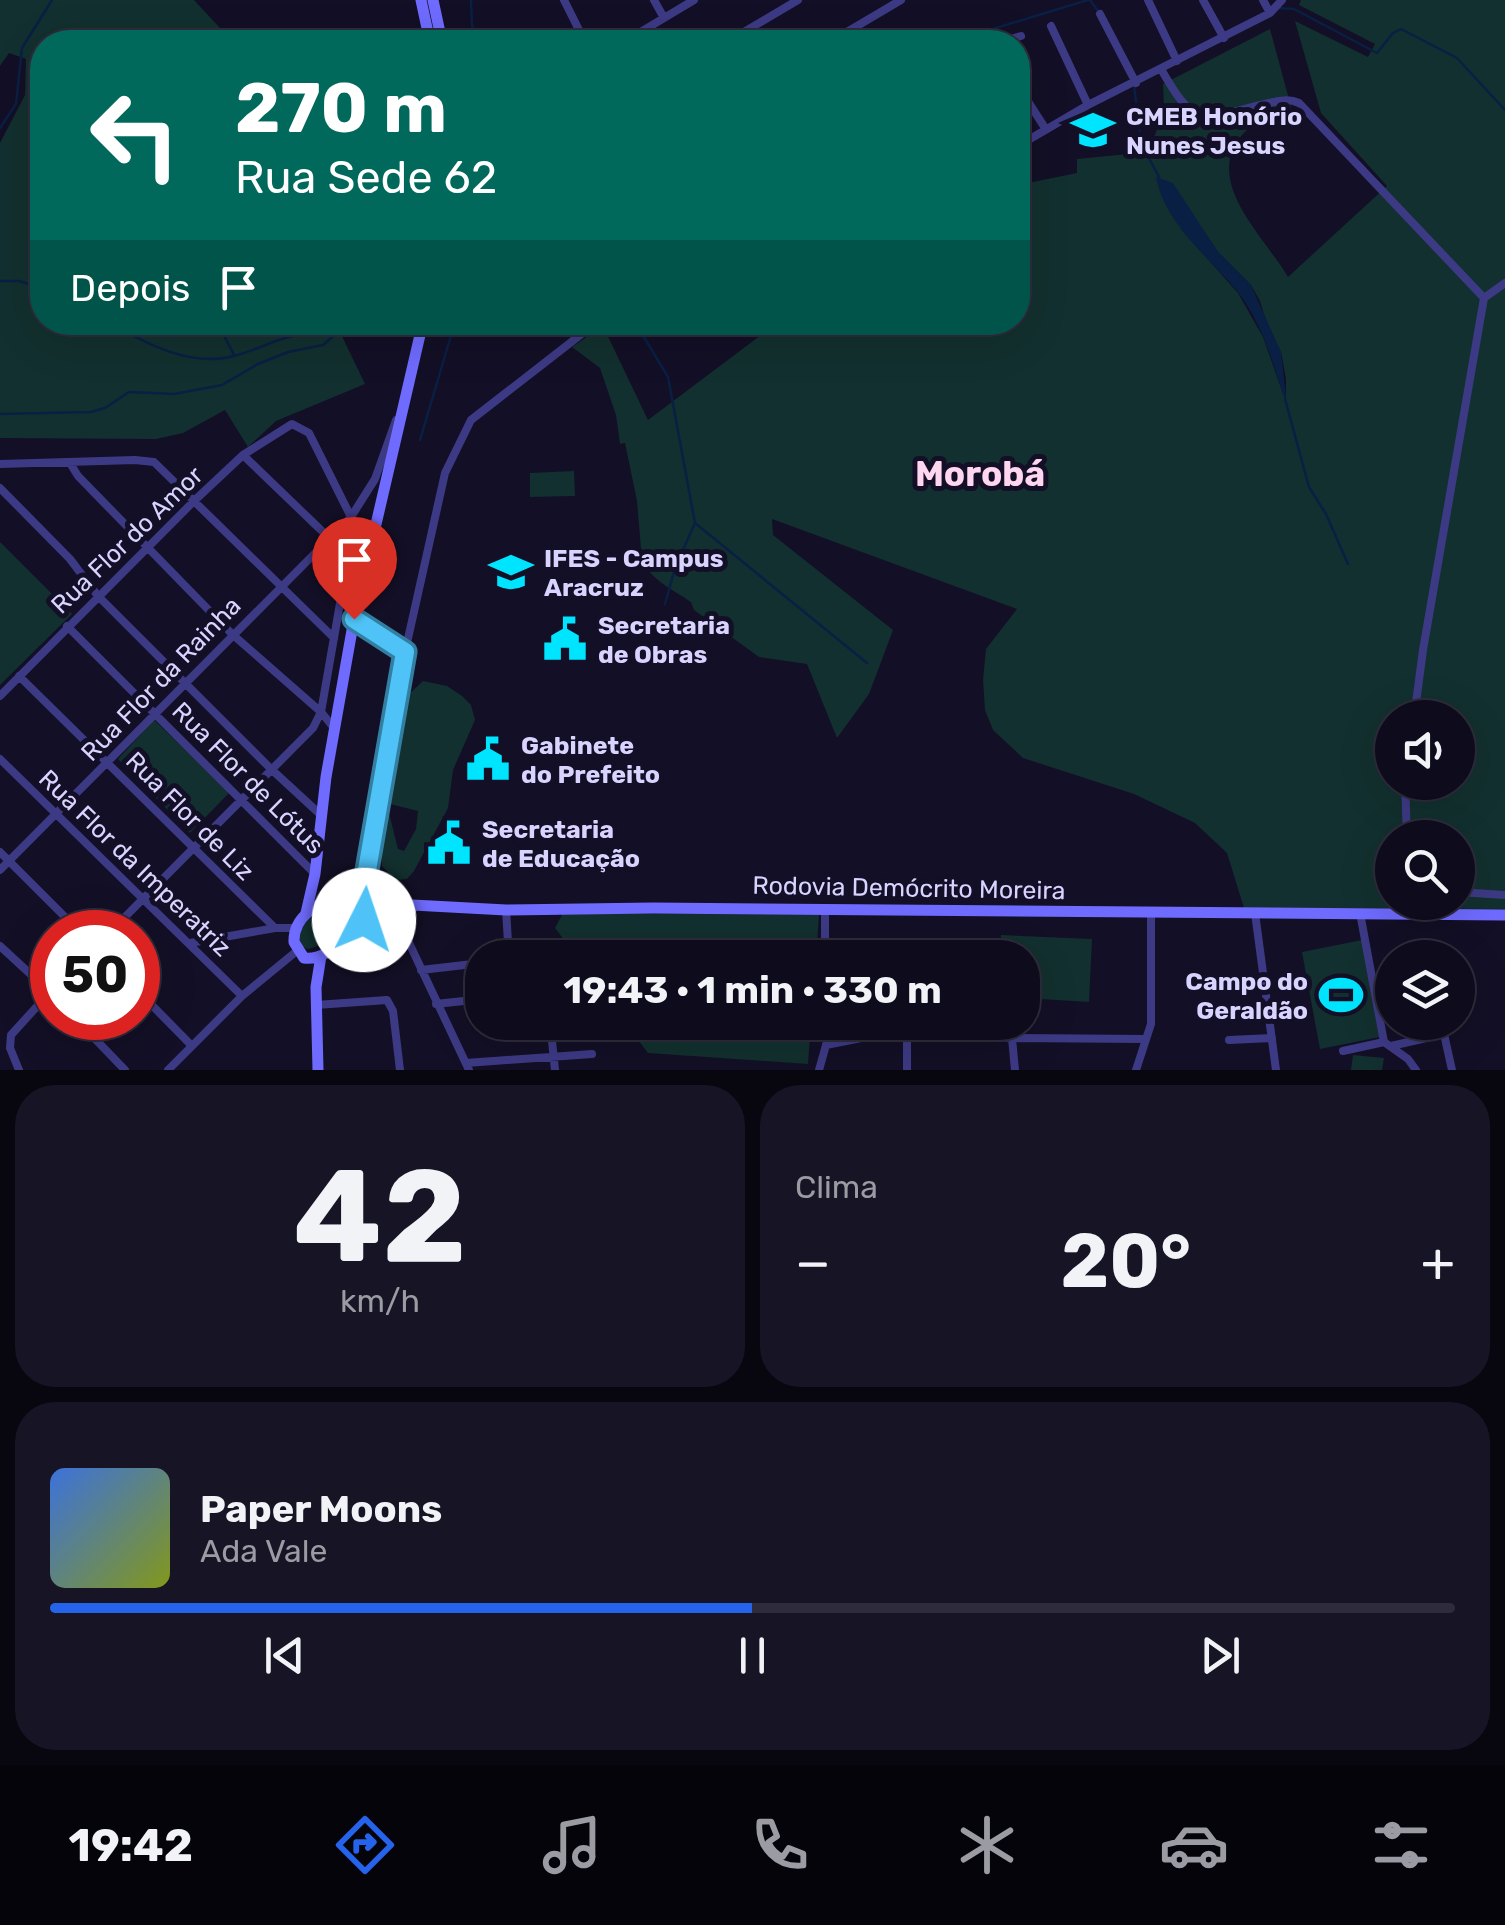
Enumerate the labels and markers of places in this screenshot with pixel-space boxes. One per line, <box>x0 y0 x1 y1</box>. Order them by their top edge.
place label: CMEB Honório Nunes Jesus <box>1126 102 1302 160</box>
school or university icon: CMEB Honório Nunes Jesus <box>1069 106 1117 154</box>
pin <box>312 517 397 620</box>
place label: IFES - Campus Aracruz <box>544 544 724 602</box>
school or university icon: IFES - Campus Aracruz <box>487 548 535 596</box>
place label: Secretaria de Obras <box>598 611 730 669</box>
public building icon: Secretaria de Obras <box>541 615 589 663</box>
place label: Gabinete do Prefeito <box>521 731 660 789</box>
public building icon: Gabinete do Prefeito <box>464 735 512 783</box>
place label: Secretaria de Educação <box>482 815 640 873</box>
public building icon: Secretaria de Educação <box>425 819 473 867</box>
place label: Campo do Geraldão <box>1185 967 1308 1025</box>
sports icon: Campo do Geraldão <box>1317 971 1365 1019</box>

